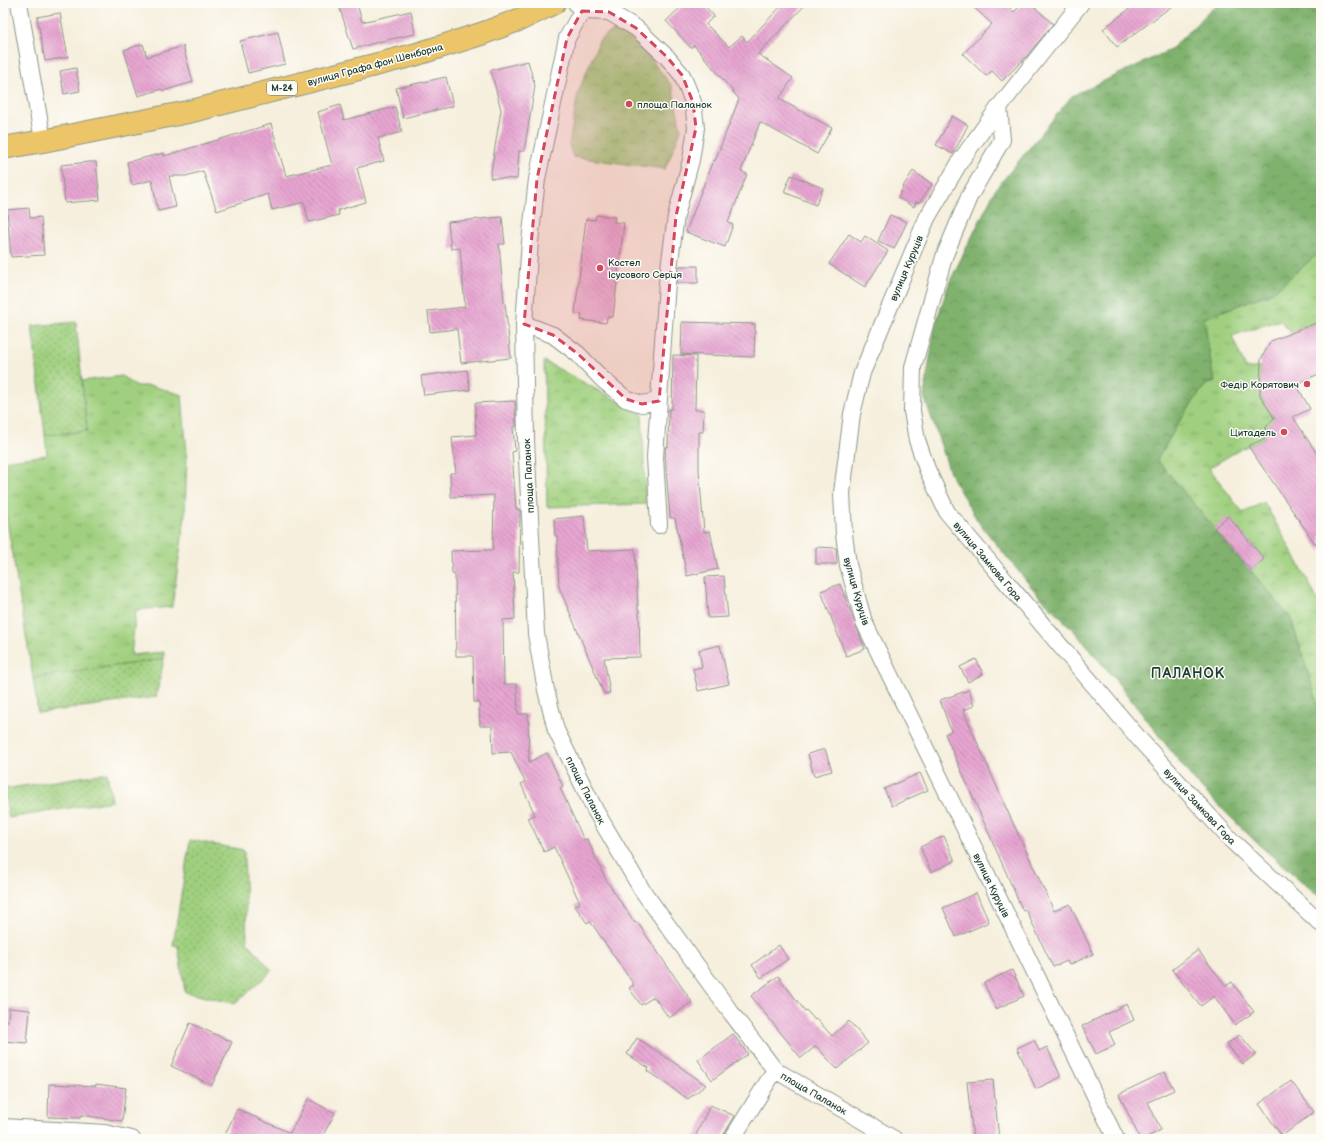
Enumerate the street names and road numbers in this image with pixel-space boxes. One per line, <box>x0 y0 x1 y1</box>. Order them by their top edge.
street label: вулиця Графа фон Шенборна <box>306 41 445 89</box>
road number: М-24 <box>267 81 297 95</box>
street label: вулиця Куруців <box>888 233 926 303</box>
street label: площа Паланок <box>521 438 537 514</box>
street label: вулиця Замкова Гора <box>950 519 1024 604</box>
street label: вулиця Куруців <box>841 556 872 627</box>
street label: площа Паланок <box>563 754 608 827</box>
street label: вулиця Замкова Гора <box>1161 766 1238 847</box>
street label: вулиця Куруців <box>970 851 1012 920</box>
street label: площа Паланок <box>778 1070 849 1118</box>

